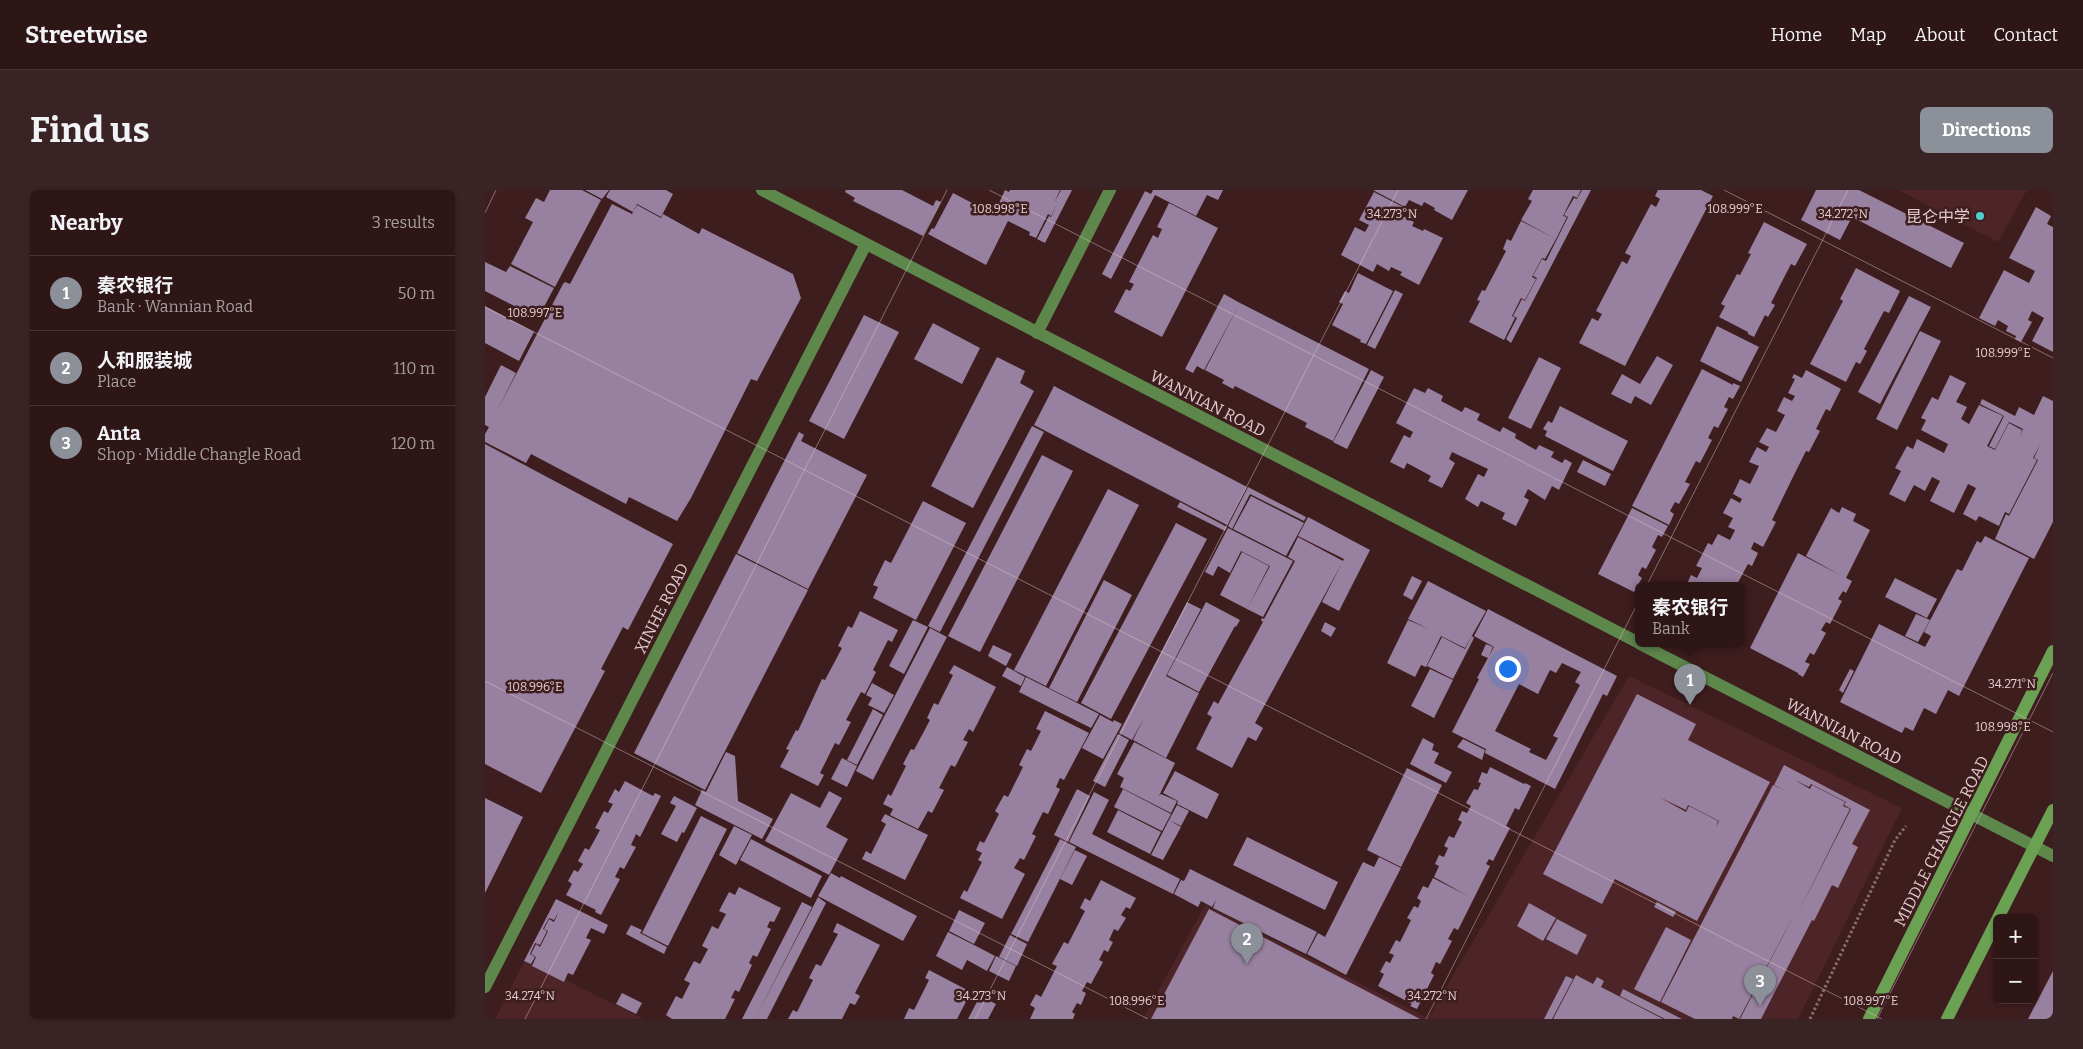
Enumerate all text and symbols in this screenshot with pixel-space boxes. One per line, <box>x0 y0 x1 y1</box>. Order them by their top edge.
text: Streetwise <box>25 21 148 49</box>
text: Home <box>1771 24 1822 46</box>
text: Map <box>1850 24 1886 46</box>
text: About <box>1914 24 1965 46</box>
text: Contact <box>1993 24 2058 46</box>
button: Directions <box>1920 107 2053 153</box>
text: Find us <box>30 109 150 151</box>
text: 108.998°E <box>972 202 1028 216</box>
text: 108.999°E <box>1707 202 1763 216</box>
text: 34.273°N <box>1367 207 1418 221</box>
text: 34.272°N <box>1818 207 1869 221</box>
place label: 昆仑中学 <box>1906 207 1970 226</box>
text: Nearby <box>50 210 123 236</box>
marker: 昆仑中学 <box>1974 210 1986 222</box>
text: 3 results <box>372 213 435 232</box>
text: 秦农银行 <box>97 274 173 297</box>
text: 1 <box>63 284 69 303</box>
text: 50 m <box>398 284 435 303</box>
text: Bank · Wannian Road <box>97 297 253 316</box>
text: 108.997°E <box>508 306 562 320</box>
text: 108.999°E <box>1975 346 2031 360</box>
text: 人和服装城 <box>97 349 192 372</box>
text: 2 <box>61 359 71 378</box>
text: 110 m <box>393 359 435 378</box>
street label: WANNIAN ROAD <box>1147 366 1269 441</box>
text: Place <box>97 372 136 391</box>
text: Anta <box>97 422 141 445</box>
text: 3 <box>61 434 71 453</box>
text: 120 m <box>391 434 435 453</box>
text: Shop · Middle Changle Road <box>97 445 301 464</box>
street label: XINHE ROAD <box>631 560 692 657</box>
popup <box>1635 582 1745 647</box>
text: 秦农银行 <box>1652 596 1728 619</box>
text: Bank <box>1652 619 1690 638</box>
your location <box>1495 656 1521 682</box>
pin: 1 <box>1674 664 1706 705</box>
text: 34.271°N <box>1988 677 2037 691</box>
text: 108.996°E <box>507 680 563 694</box>
street label: WANNIAN ROAD <box>1783 694 1905 769</box>
text: 108.998°E <box>1975 720 2031 734</box>
street label: MIDDLE CHANGLE ROAD <box>1890 753 1993 930</box>
map controls <box>1993 914 2038 1004</box>
button: + <box>1993 914 2038 959</box>
pin: 2 <box>1231 923 1263 964</box>
button: − <box>1993 959 2038 1004</box>
pin: 3 <box>1744 965 1776 1006</box>
text: 34.274°N <box>505 989 556 1003</box>
text: 34.273°N <box>956 989 1007 1003</box>
text: 34.272°N <box>1407 989 1458 1003</box>
text: 108.996°E <box>1109 994 1165 1008</box>
text: 108.997°E <box>1844 994 1898 1008</box>

